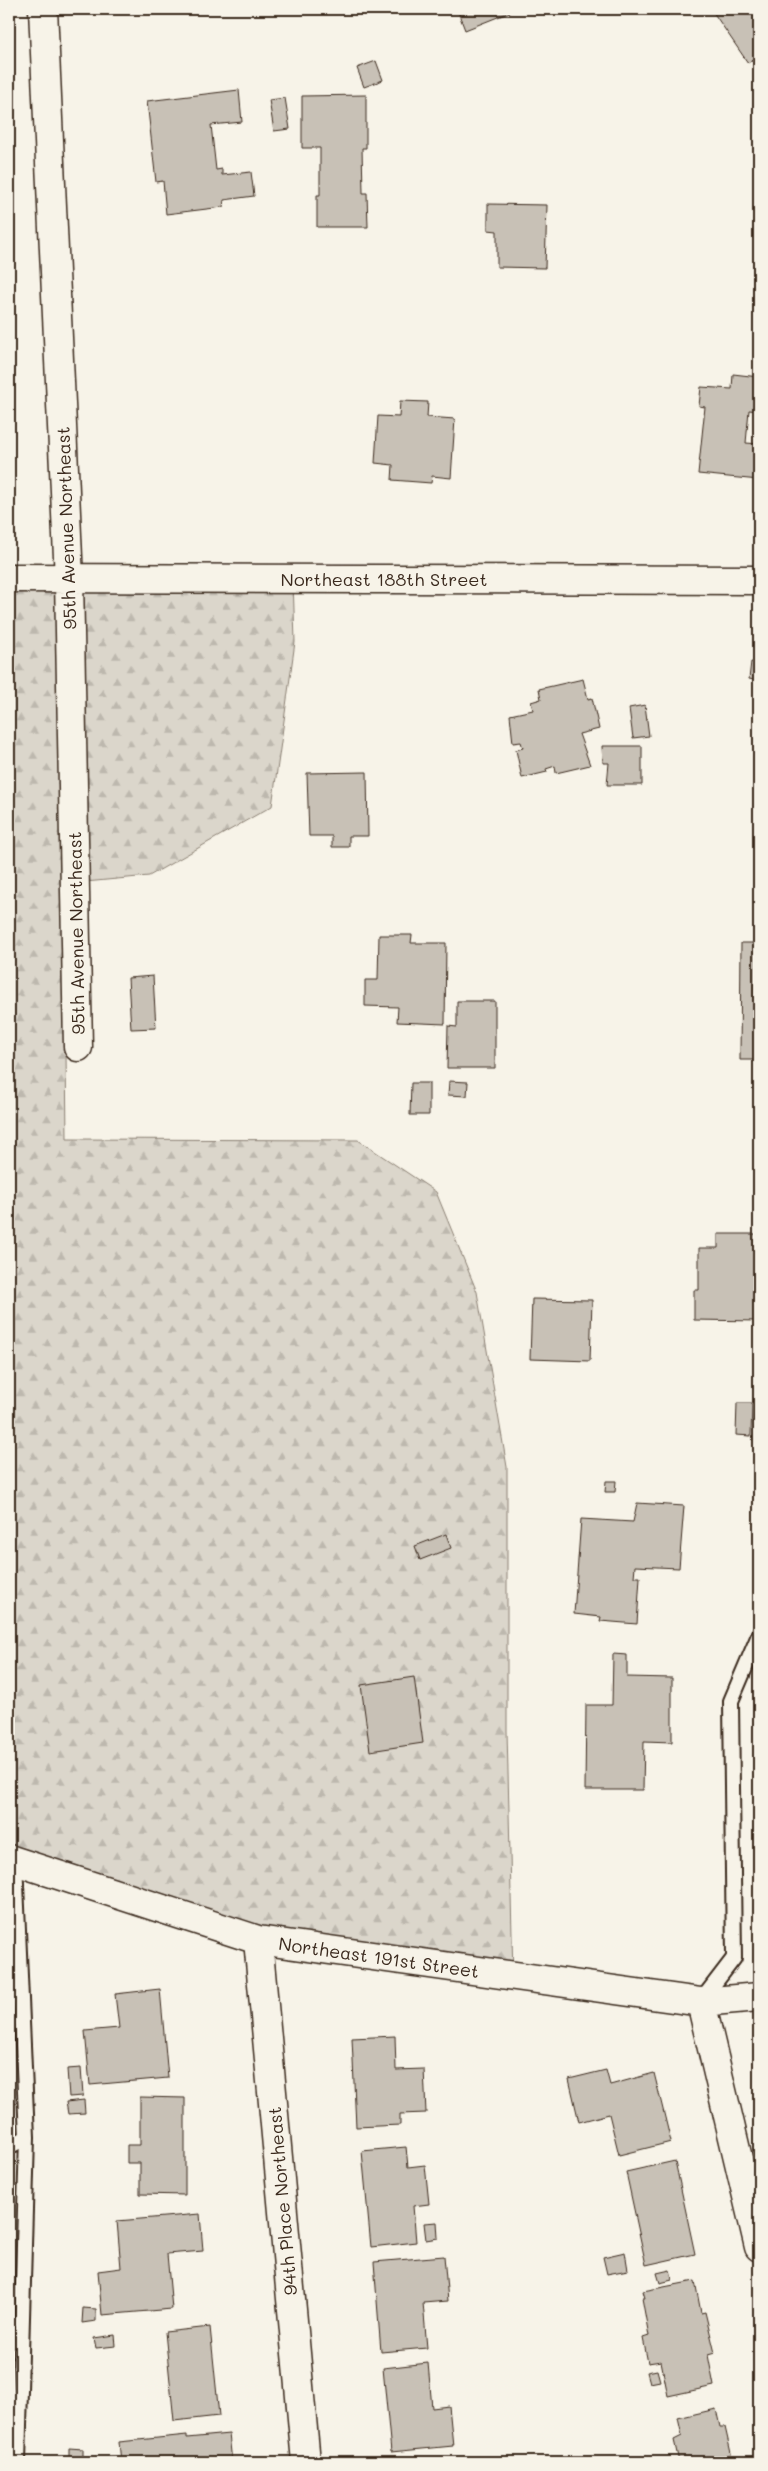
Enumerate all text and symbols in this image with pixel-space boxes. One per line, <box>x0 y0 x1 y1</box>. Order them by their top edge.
street label: 95th Avenue Northeast <box>50 426 82 630</box>
street label: Northeast 188th Street <box>281 567 487 591</box>
street label: 95th Avenue Northeast <box>62 831 90 1035</box>
street label: Northeast 191st Street <box>277 1931 481 1983</box>
street label: 94th Place Northeast <box>262 2106 302 2296</box>

